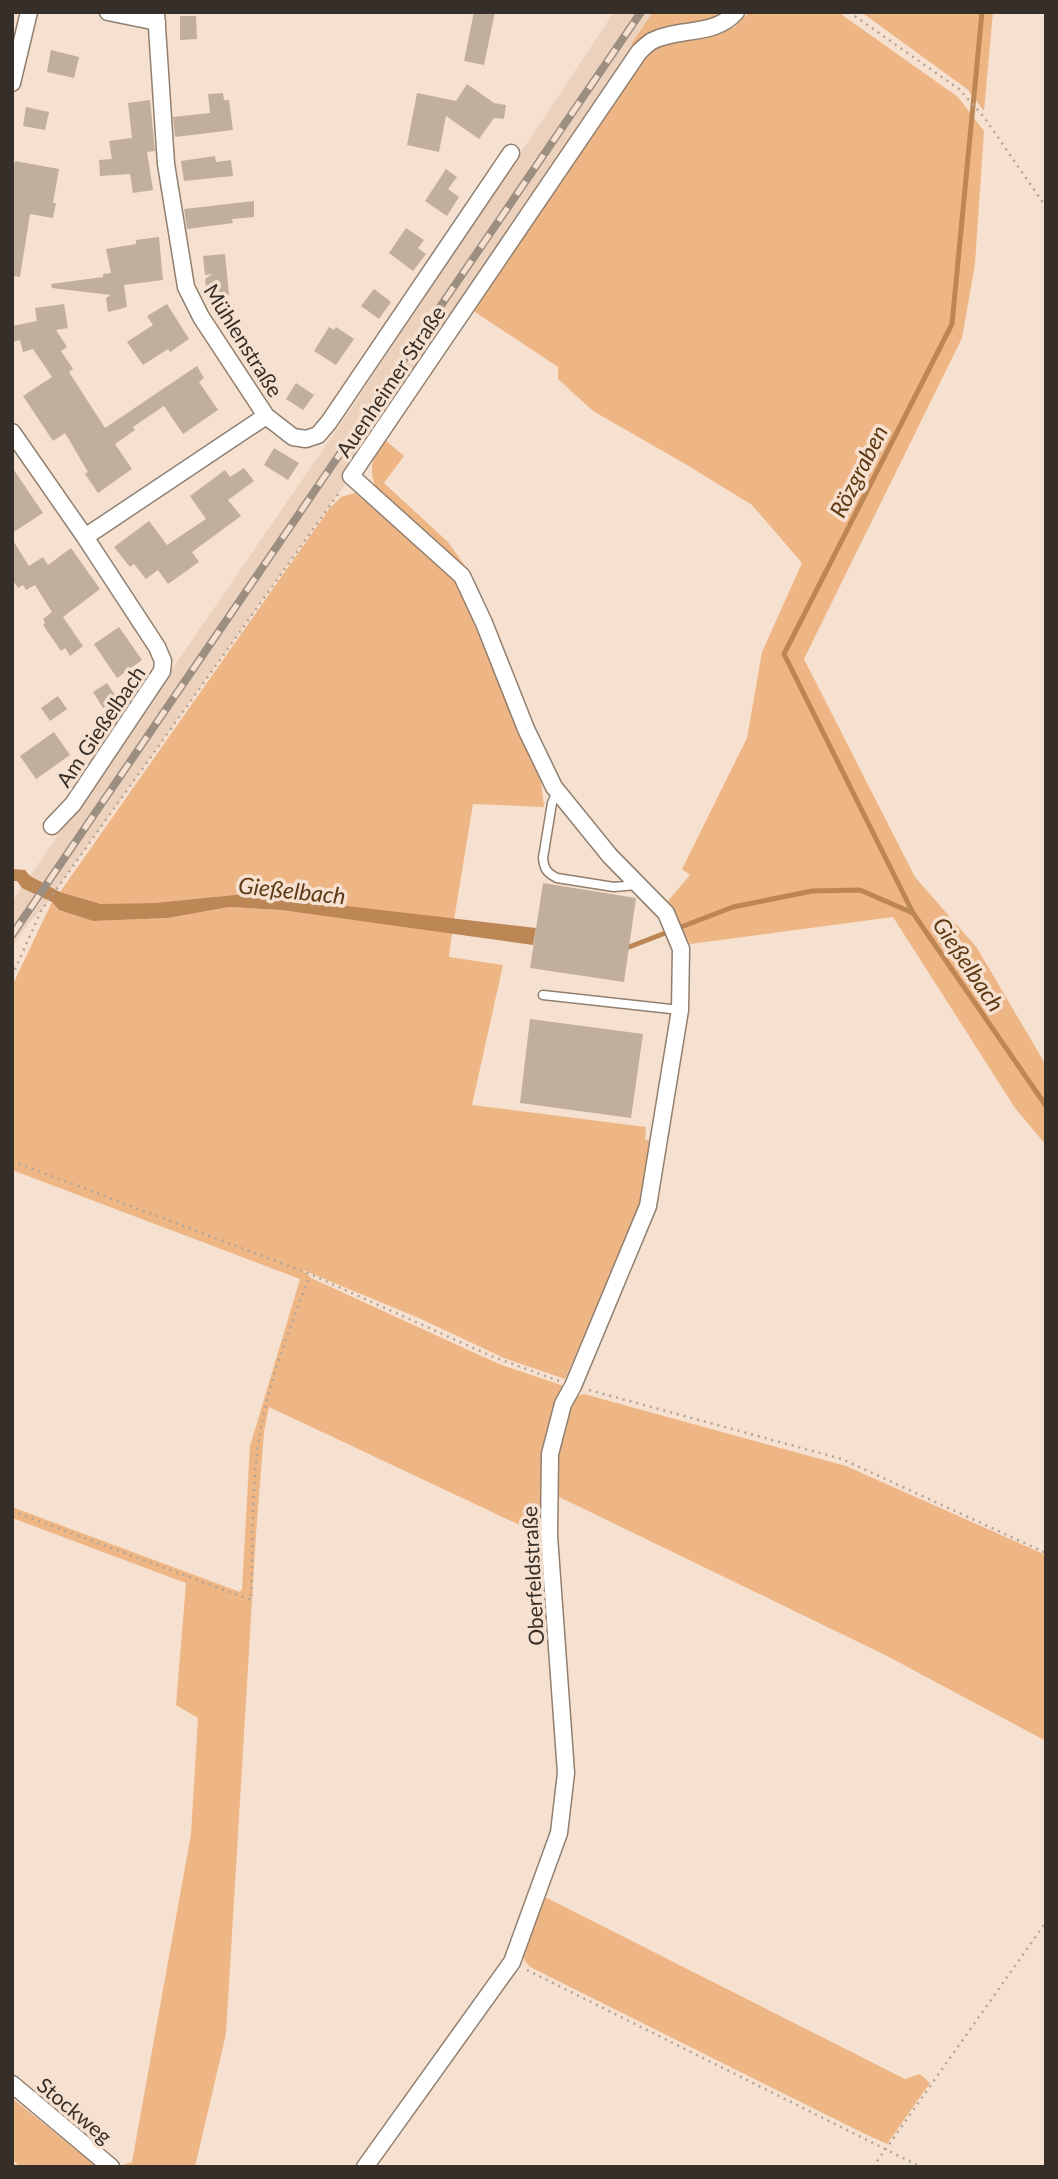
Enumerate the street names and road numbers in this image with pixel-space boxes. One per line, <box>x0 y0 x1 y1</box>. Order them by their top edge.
street label: Mühlenstraße <box>199 279 289 401</box>
street label: Auenheimer Straße <box>330 301 450 461</box>
street label: Am Gießelbach <box>50 661 150 791</box>
street label: Oberfeldstraße <box>516 1506 548 1646</box>
street label: Stockweg <box>33 2072 117 2148</box>

